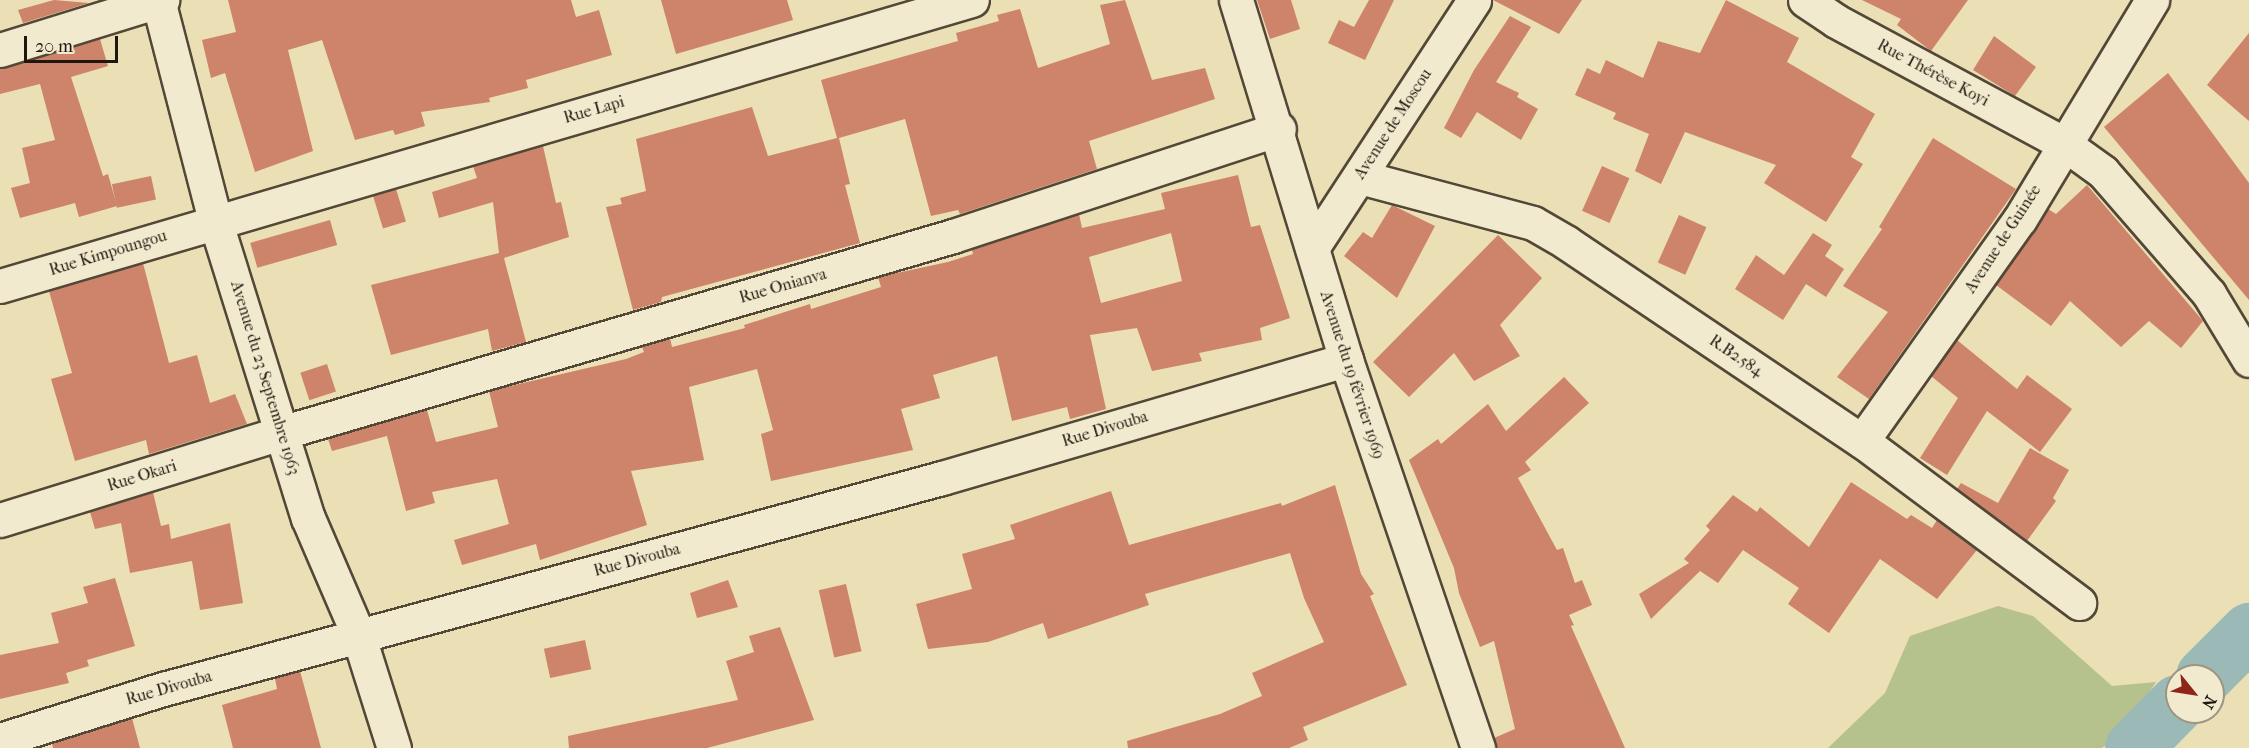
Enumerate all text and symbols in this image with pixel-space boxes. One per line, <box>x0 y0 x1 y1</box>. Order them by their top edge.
scale bar <box>27 24 122 62</box>
text: 20 m <box>35 36 73 57</box>
street label: Rue Thérèse Koyi <box>1874 36 1992 110</box>
street label: Avenue de Moscou <box>1350 65 1436 183</box>
street label: Rue Lapi <box>562 92 626 128</box>
street label: Avenue de Guinée <box>1961 181 2045 297</box>
street label: Rue Kimpoungou <box>47 226 169 280</box>
street label: Rue Onianva <box>737 264 829 308</box>
street label: Avenue du 23 Septembre 1963 <box>226 279 304 477</box>
street label: Avenue du 19 février 1969 <box>1316 289 1388 461</box>
street label: R.B2.584 <box>1706 331 1766 381</box>
street label: Rue Divouba <box>1060 407 1150 451</box>
street label: Rue Okari <box>105 456 179 496</box>
street label: Rue Divouba <box>592 539 682 581</box>
north arrow <box>2165 664 2225 724</box>
street label: Rue Divouba <box>124 667 214 709</box>
text: N <box>2198 692 2221 712</box>

